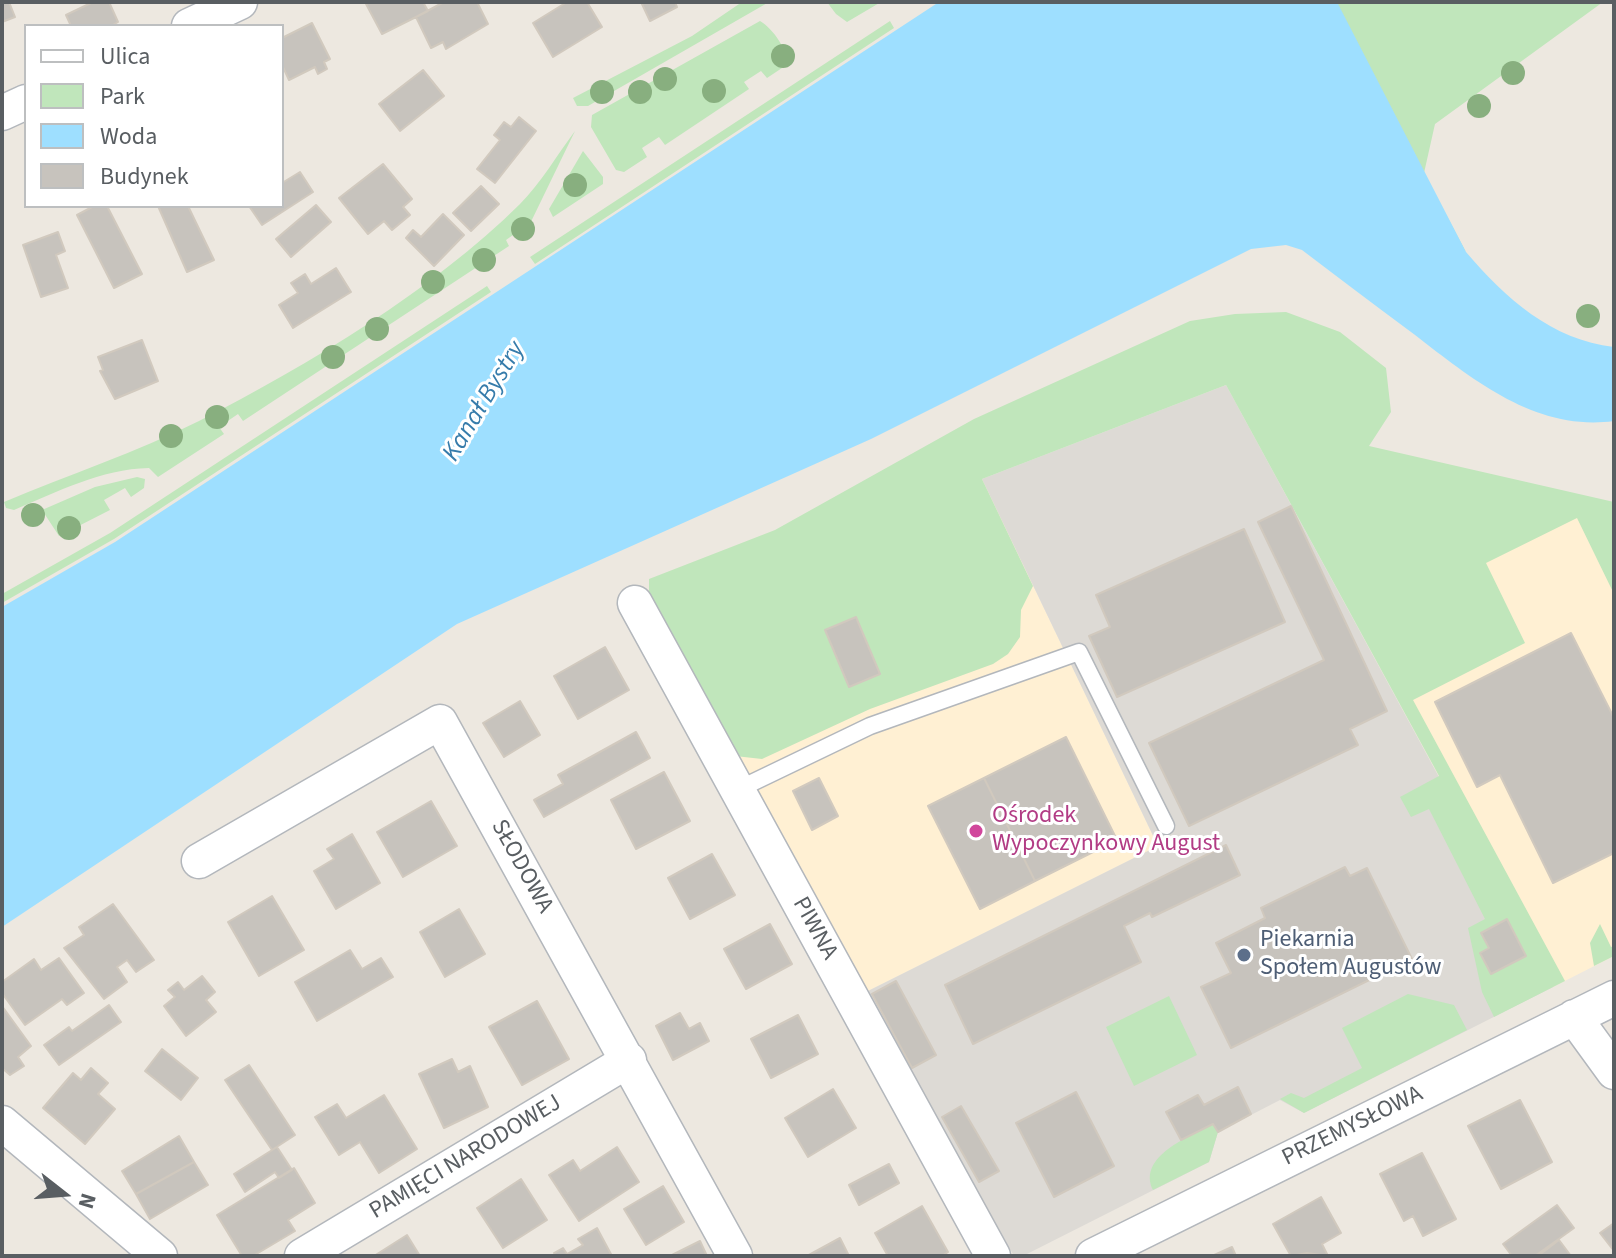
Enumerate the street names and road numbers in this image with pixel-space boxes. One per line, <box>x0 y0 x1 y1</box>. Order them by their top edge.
street label: SŁODOWA <box>484 815 558 919</box>
street label: PIWNA <box>785 893 843 965</box>
street label: PRZEMYSŁOWA <box>1278 1081 1428 1173</box>
street label: PAMIĘCI NARODOWEJ <box>365 1089 567 1227</box>

